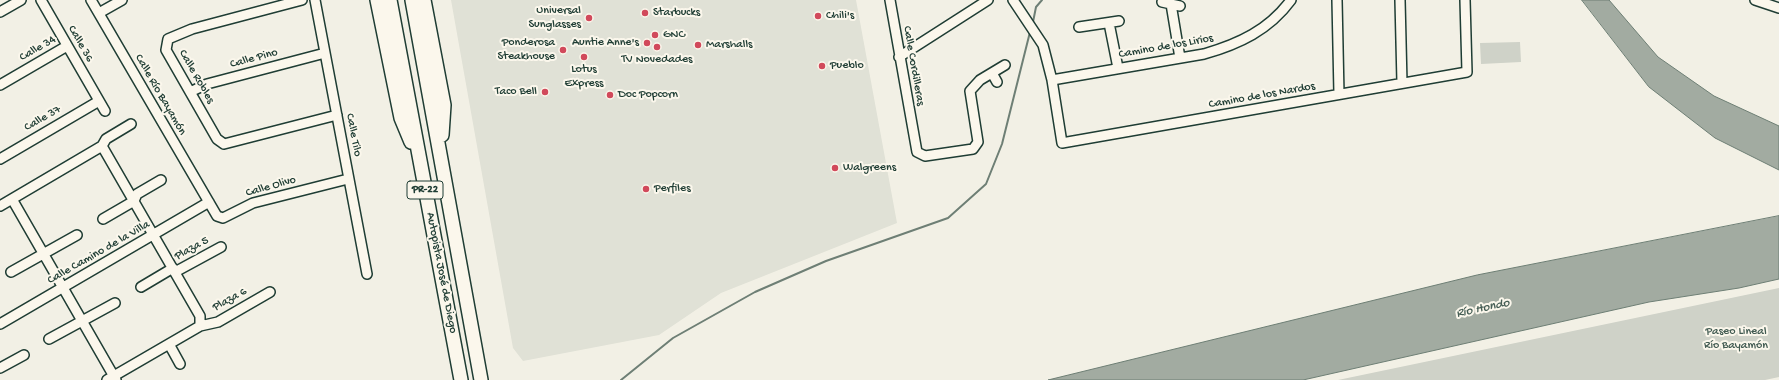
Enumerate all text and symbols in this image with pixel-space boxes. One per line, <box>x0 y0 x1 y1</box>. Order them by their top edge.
place label: Universal Sunglasses <box>529 4 581 32</box>
place label: Starbucks <box>653 6 700 20</box>
marker: Starbucks <box>640 8 650 18</box>
place label: Chili's <box>826 9 854 23</box>
marker: Chili's <box>813 11 823 21</box>
marker: Universal Sunglasses <box>584 13 594 23</box>
street label: Calle 36 <box>64 23 96 65</box>
street label: Calle Cordilleras <box>899 25 927 107</box>
place label: GNC <box>663 28 685 42</box>
marker: GNC <box>650 30 660 40</box>
street label: Camino de los Lirios <box>1118 32 1214 62</box>
street label: Calle 34 <box>17 33 59 65</box>
place label: Ponderosa Steakhouse <box>497 36 555 64</box>
place label: Auntie Anne's <box>572 36 639 50</box>
marker: Auntie Anne's <box>642 38 652 48</box>
place label: Marshalls <box>706 38 752 52</box>
marker: Marshalls <box>693 40 703 50</box>
marker: TV Novedades <box>652 42 662 52</box>
marker: Ponderosa Steakhouse <box>558 45 568 55</box>
street label: Calle Pino <box>229 46 279 72</box>
street label: Calle Robles <box>175 48 217 106</box>
street label: Calle Río Bayamón <box>131 52 189 138</box>
marker: Lotus Express <box>579 52 589 62</box>
place label: TV Novedades <box>621 53 693 67</box>
place label: Pueblo <box>830 59 864 73</box>
marker: Pueblo <box>817 61 827 71</box>
place label: Lotus Express <box>565 63 603 91</box>
street label: Camino de los Nardos <box>1208 80 1316 112</box>
place label: Taco Bell <box>495 85 537 99</box>
marker: Taco Bell <box>540 87 550 97</box>
place label: Doc Popcorn <box>618 88 678 102</box>
marker: Doc Popcorn <box>605 90 615 100</box>
street label: Calle 37 <box>22 103 64 135</box>
street label: Calle Tilo <box>342 112 364 158</box>
place label: Walgreens <box>843 161 896 175</box>
marker: Walgreens <box>830 163 840 173</box>
street label: Calle Olivo <box>244 173 298 201</box>
road number: PR-22 <box>407 181 443 199</box>
place label: Perfiles <box>654 182 691 196</box>
marker: Perfiles <box>641 184 651 194</box>
street label: Autopista José de Diego <box>422 211 460 335</box>
street label: Calle Camino de la Villa <box>45 218 153 288</box>
street label: Plaza 5 <box>172 234 212 264</box>
street label: Plaza 6 <box>210 285 250 315</box>
water label: Río Hondo <box>1455 296 1511 322</box>
park label: Paseo Lineal Río Bayamón <box>1704 325 1768 353</box>

